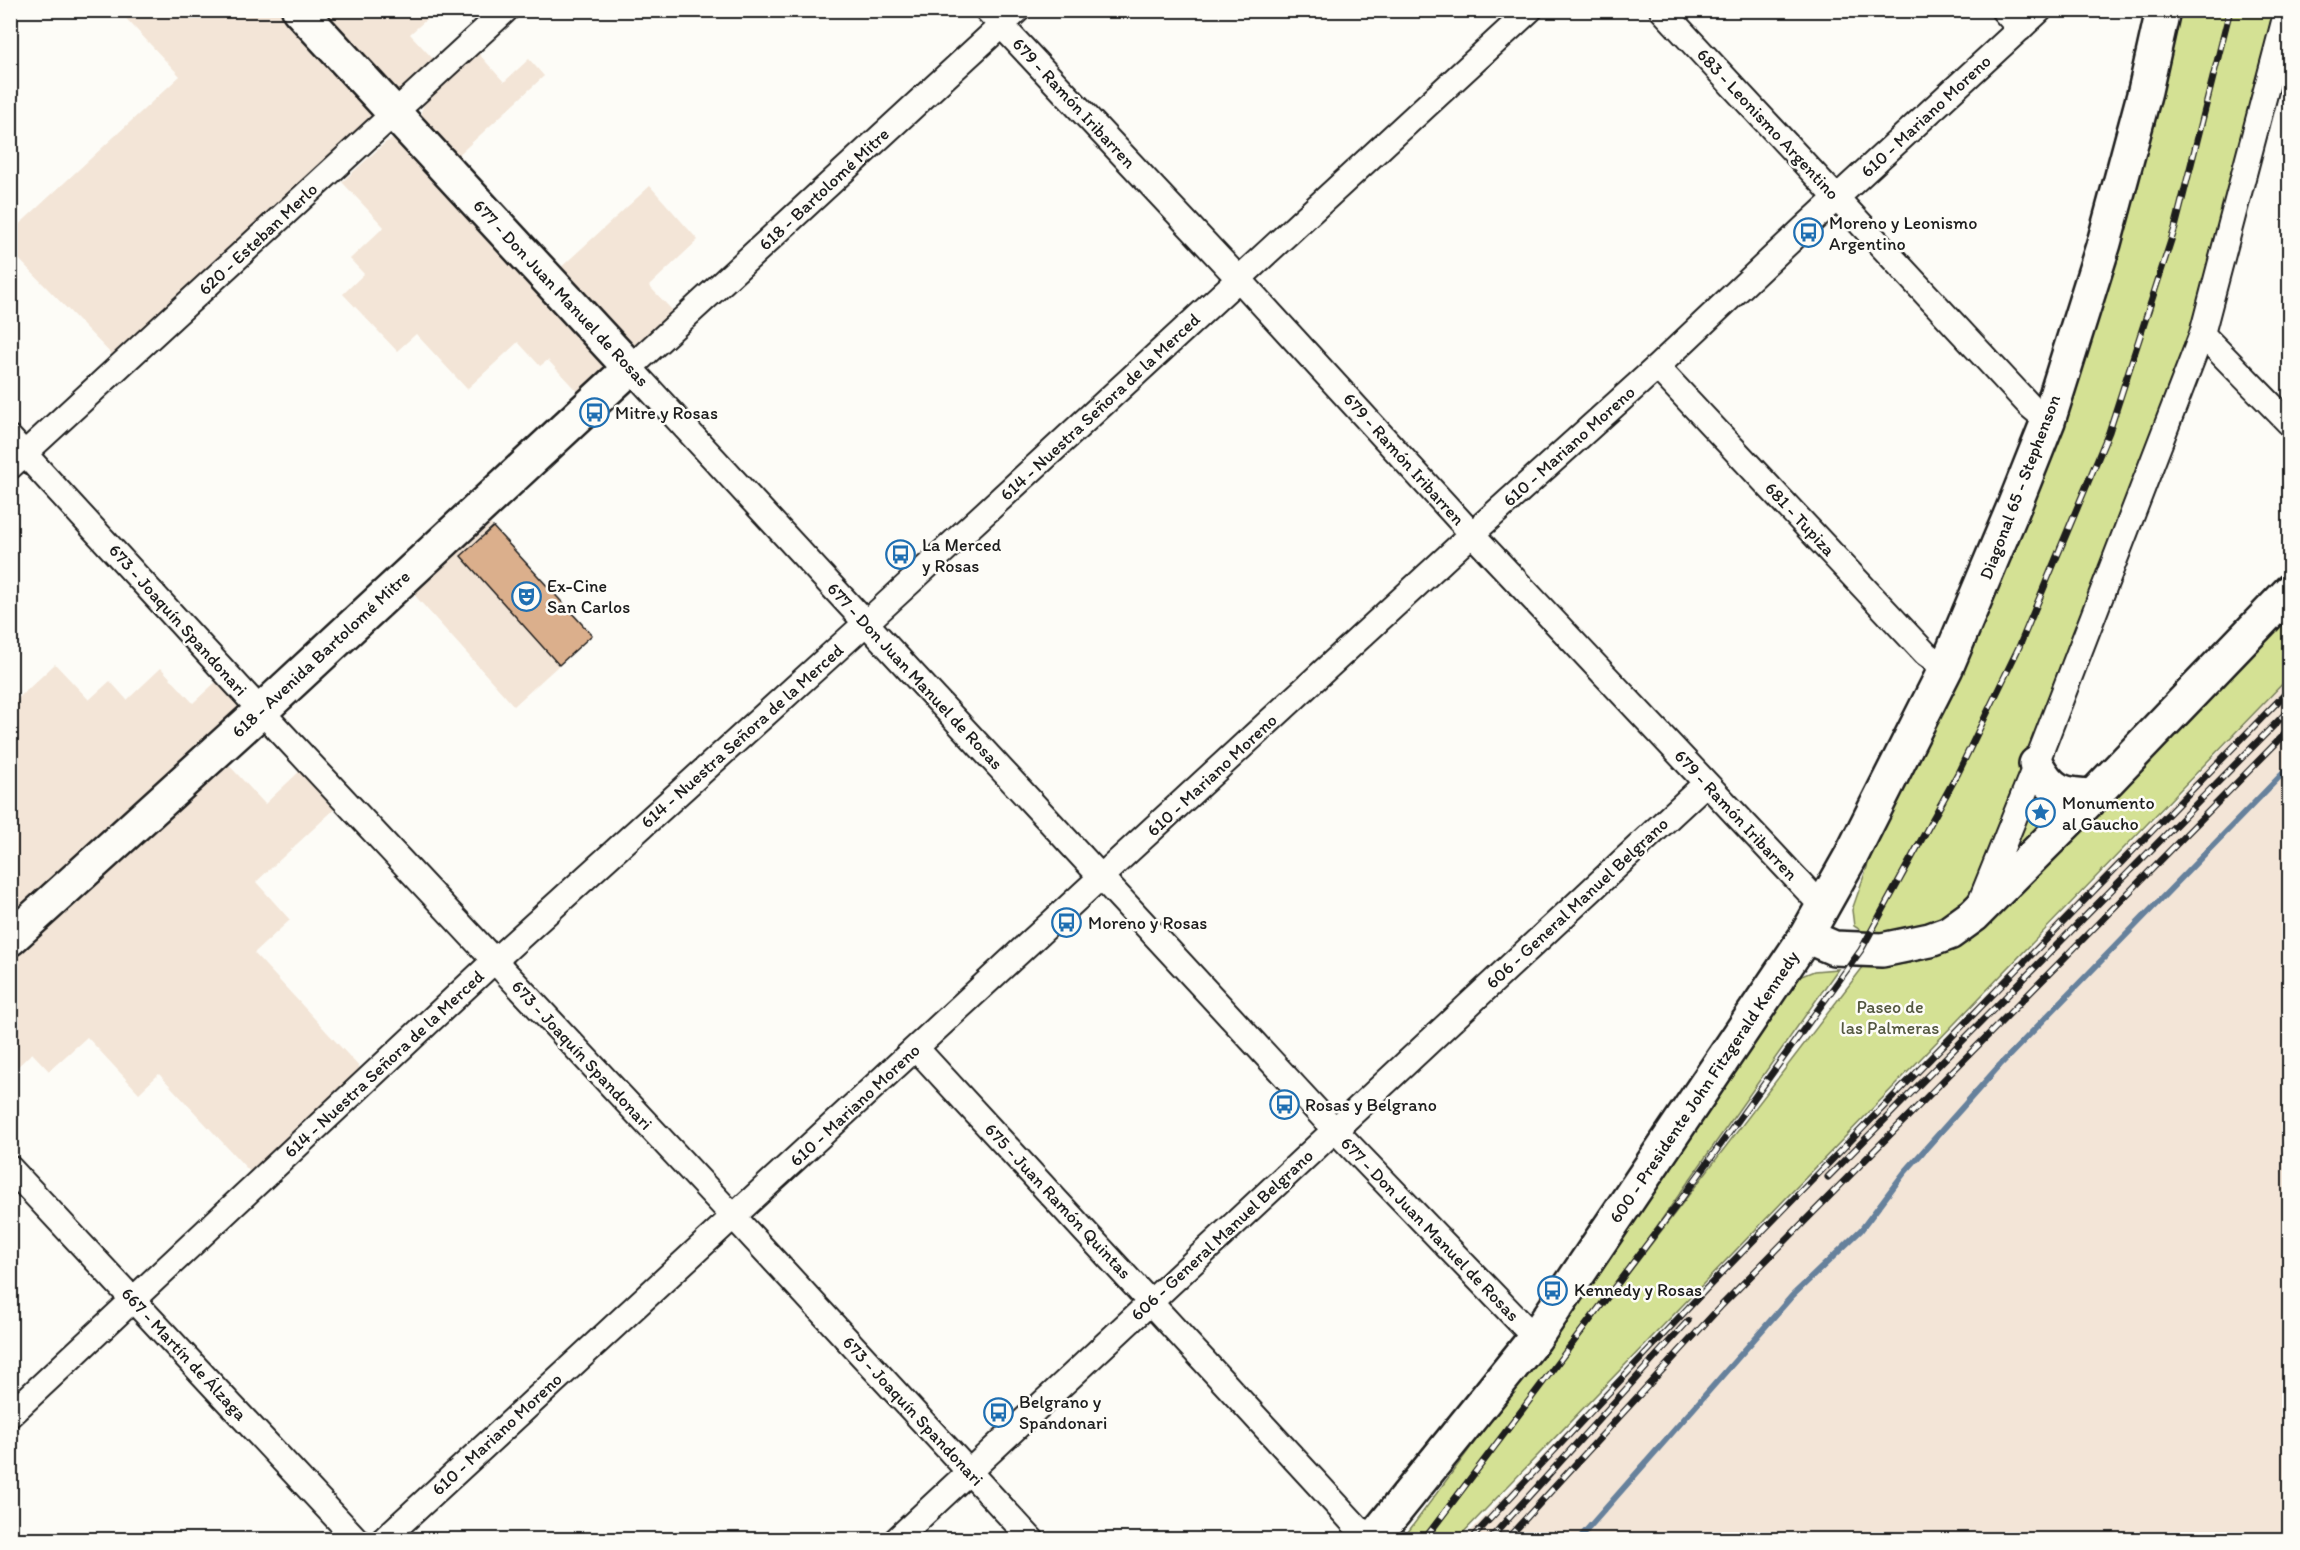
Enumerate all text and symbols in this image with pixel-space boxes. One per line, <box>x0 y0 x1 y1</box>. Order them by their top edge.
street label: 679 - Ramón Iribarren <box>1008 33 1140 173</box>
street label: 683 - Leonismo Argentino <box>1692 44 1844 204</box>
street label: 610 - Mariano Moreno <box>1856 50 1996 182</box>
street label: 618 - Bartolomé Mitre <box>754 123 894 255</box>
street label: 620 - Esteban Merlo <box>194 178 322 300</box>
street label: 677 - Don Juan Manuel de Rosas <box>468 195 654 391</box>
place label: Moreno y Leonismo Argentino <box>1829 212 1977 255</box>
bus stop icon: Moreno y Leonismo Argentino <box>1792 217 1824 249</box>
street label: 614 - Nuestra Señora de la Merced <box>995 308 1205 506</box>
street label: 610 - Mariano Moreno <box>1498 381 1640 511</box>
street label: 679 - Ramón Iribarren <box>1339 388 1469 530</box>
street label: Diagonal 65 - Stephenson <box>1975 391 2065 583</box>
bus stop icon: Mitre y Rosas <box>578 397 610 429</box>
place label: Mitre y Rosas <box>615 402 718 424</box>
street label: 681 - Tupiza <box>1760 477 1840 561</box>
place label: La Merced y Rosas <box>922 534 1002 577</box>
street label: 673 - Joaquín Spandonari <box>104 539 252 701</box>
bus stop icon: La Merced y Rosas <box>885 539 917 571</box>
street label: 618 - Avenida Bartolomé Mitre <box>227 566 415 742</box>
place label: Ex-Cine San Carlos <box>547 575 630 618</box>
street label: 677 - Don Juan Manuel de Rosas <box>822 578 1008 774</box>
theatre icon: Ex-Cine San Carlos <box>510 580 542 612</box>
street label: 614 - Nuestra Señora de la Merced <box>636 639 848 833</box>
street label: 610 - Mariano Moreno <box>1142 709 1282 841</box>
street label: 679 - Ramón Iribarren <box>1670 745 1802 885</box>
place label: Monumento al Gaucho <box>2062 792 2155 835</box>
place icon: Monumento al Gaucho <box>2025 797 2057 829</box>
street label: 606 - General Manuel Belgrano <box>1481 813 1673 993</box>
bus stop icon: Moreno y Rosas <box>1051 907 1083 939</box>
place label: Moreno y Rosas <box>1088 912 1207 934</box>
street label: 600 - Presidente John Fitzgerald Kennedy <box>1604 946 1804 1227</box>
street label: 614 - Nuestra Señora de la Merced <box>279 965 489 1163</box>
street label: 673 - Joaquín Spandonari <box>507 976 657 1134</box>
park label: Paseo de las Palmeras <box>1841 996 1939 1039</box>
street label: 610 - Mariano Moreno <box>785 1039 925 1171</box>
bus stop icon: Rosas y Belgrano <box>1268 1089 1300 1121</box>
place label: Rosas y Belgrano <box>1305 1094 1437 1116</box>
street label: 675 - Juan Ramón Quintas <box>980 1118 1136 1284</box>
street label: 677 - Don Juan Manuel de Rosas <box>1336 1132 1524 1326</box>
street label: 606 - General Manuel Belgrano <box>1126 1145 1318 1325</box>
bus stop icon: Kennedy y Rosas <box>1537 1274 1569 1306</box>
place label: Kennedy y Rosas <box>1574 1279 1702 1301</box>
street label: 667 - Martín de Álzaga <box>116 1283 252 1426</box>
street label: 673 - Joaquín Spandonari <box>838 1332 988 1490</box>
street label: 610 - Mariano Moreno <box>427 1368 567 1500</box>
place label: Belgrano y Spandonari <box>1019 1391 1107 1434</box>
bus stop icon: Belgrano y Spandonari <box>982 1396 1014 1428</box>

